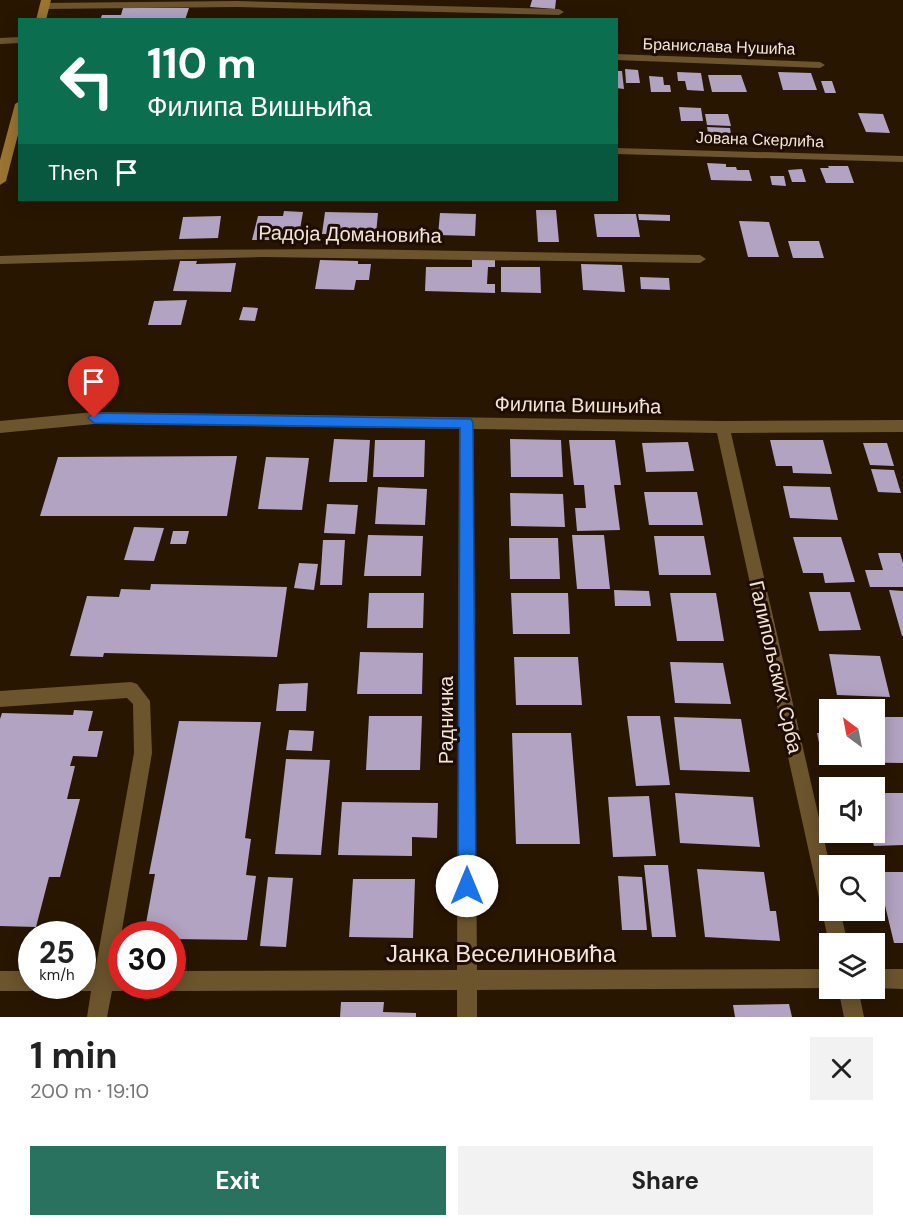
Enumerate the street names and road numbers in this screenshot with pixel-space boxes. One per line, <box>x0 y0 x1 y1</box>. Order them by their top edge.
street label: Бранислава Нушића <box>642 33 796 60</box>
street label: Јована Скерлића <box>696 127 824 152</box>
street label: Радоја Домановића <box>258 219 443 249</box>
street label: Филипа Вишњића <box>494 391 662 419</box>
street label: Галипољских Срба <box>743 578 809 757</box>
street label: Радничка <box>433 675 459 764</box>
street label: Јанка Веселиновића <box>386 938 617 969</box>

